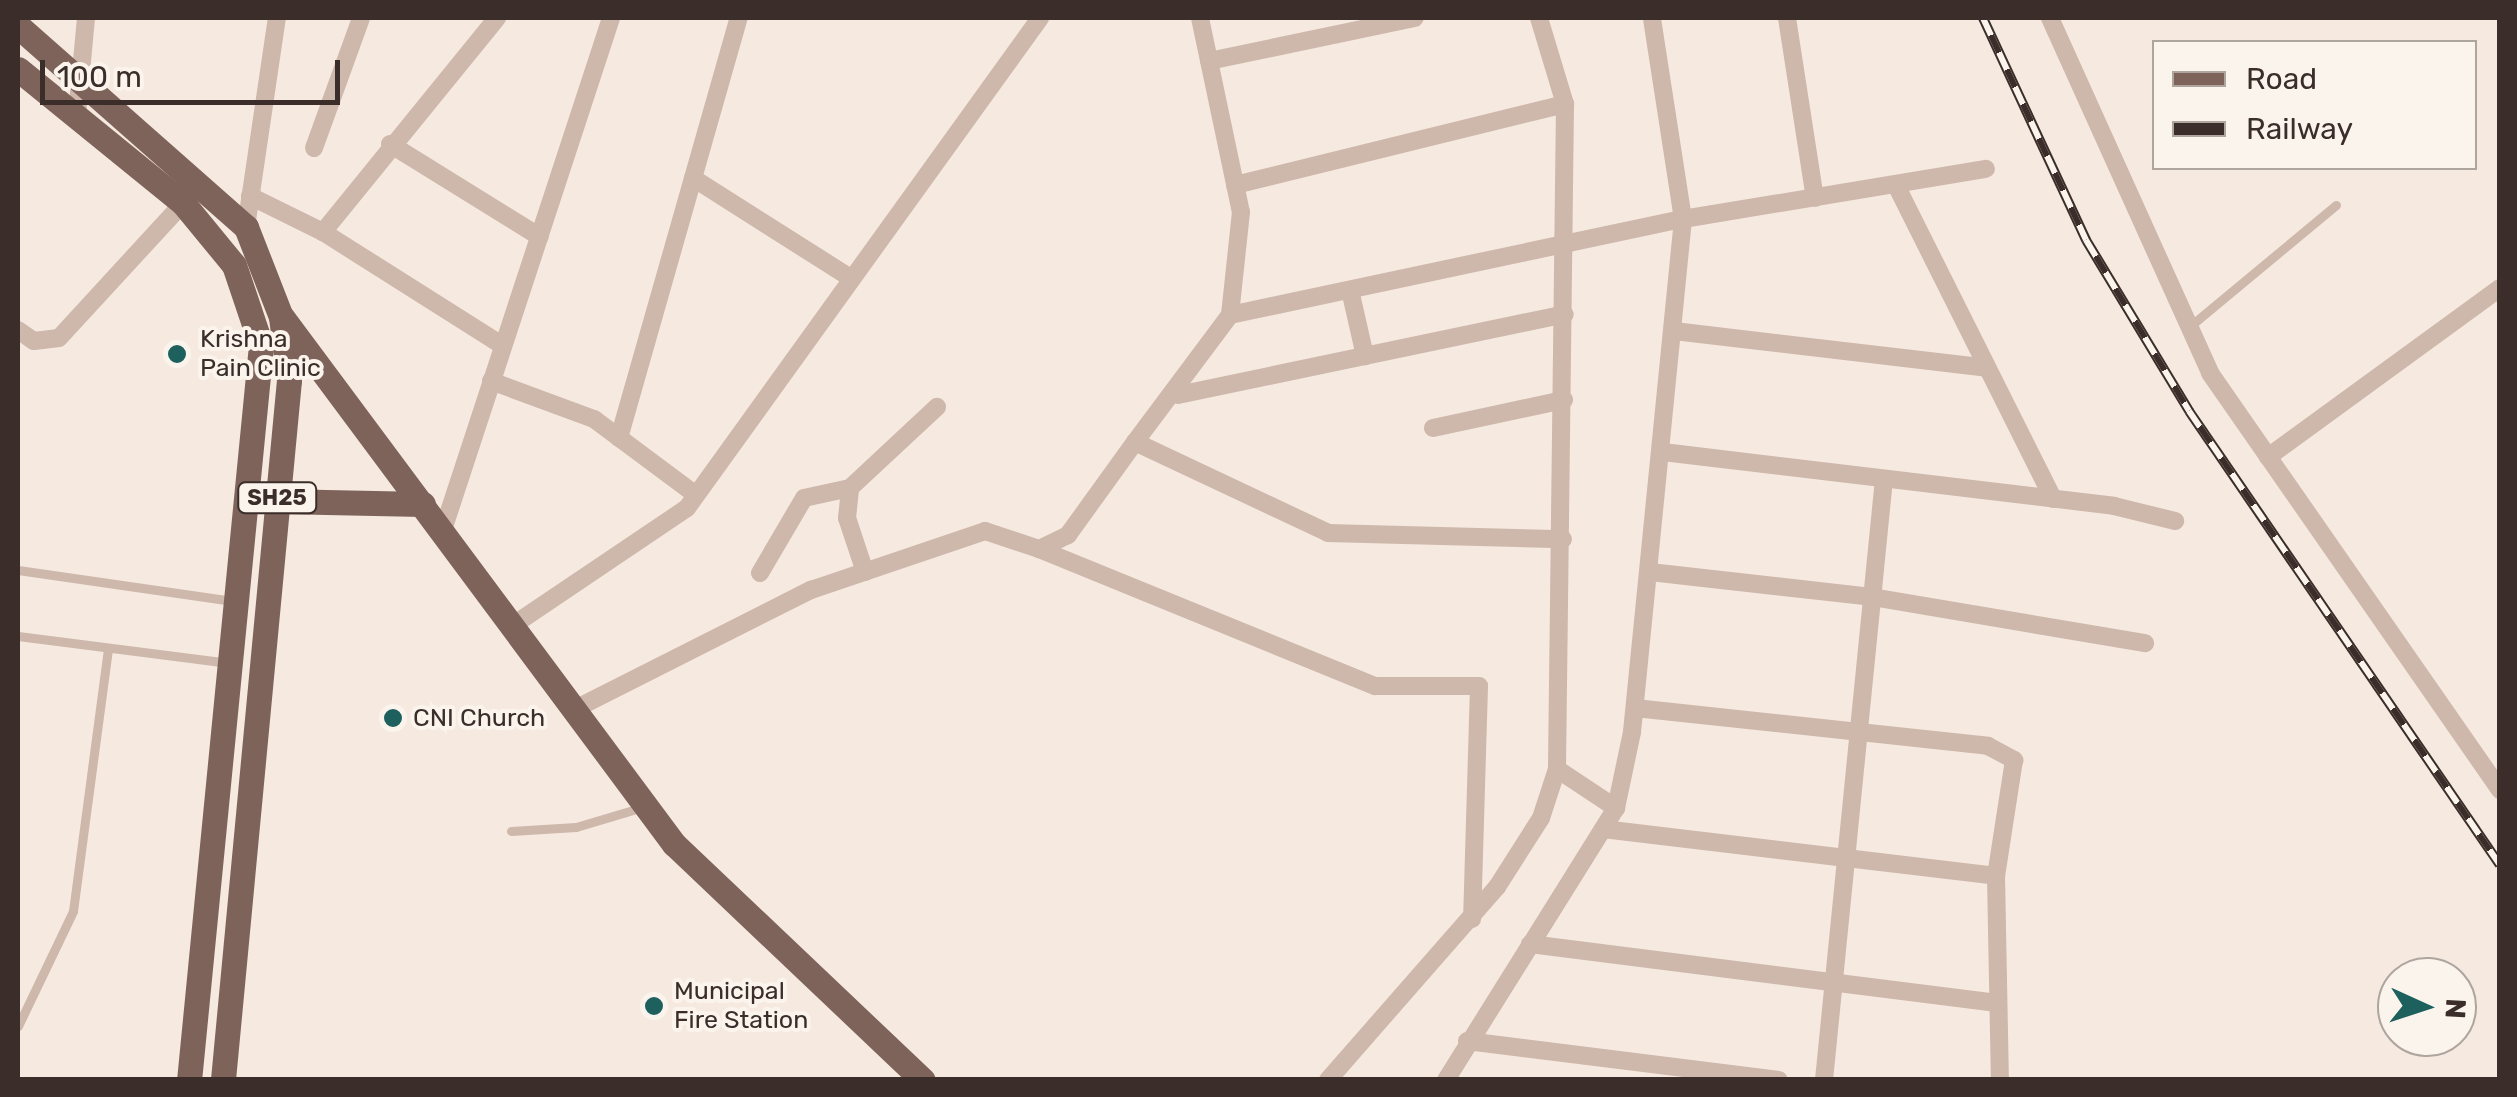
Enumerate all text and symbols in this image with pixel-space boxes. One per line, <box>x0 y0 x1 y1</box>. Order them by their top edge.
scale bar <box>45 40 345 102</box>
legend <box>2152 40 2477 170</box>
text: 100 m <box>57 59 142 95</box>
text: Road <box>2246 61 2317 97</box>
text: Railway <box>2246 111 2353 147</box>
place label: Krishna Pain Clinic <box>200 325 321 384</box>
marker: Krishna Pain Clinic <box>164 341 190 367</box>
road number: SH25 <box>237 481 317 515</box>
place label: CNI Church <box>413 703 545 733</box>
marker: CNI Church <box>382 707 404 729</box>
north arrow <box>2377 957 2477 1057</box>
place label: Municipal Fire Station <box>674 977 808 1036</box>
marker: Municipal Fire Station <box>643 995 665 1017</box>
text: N <box>2438 998 2472 1019</box>

